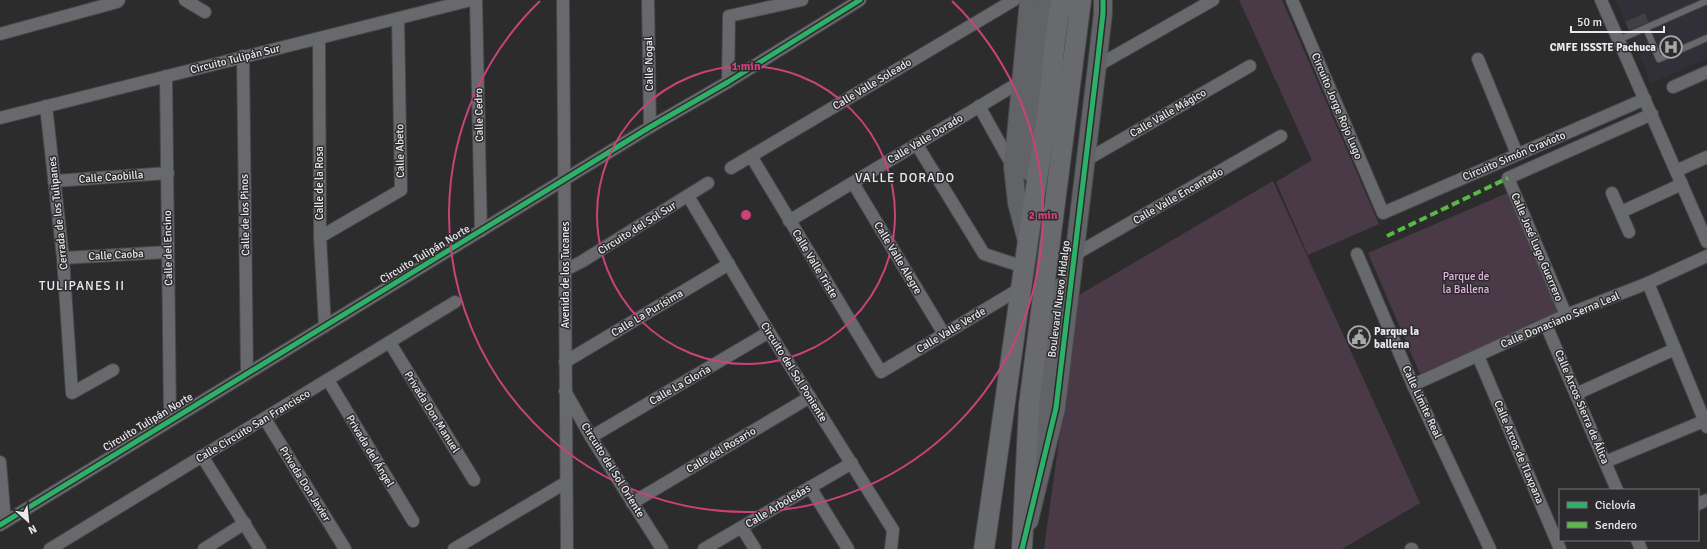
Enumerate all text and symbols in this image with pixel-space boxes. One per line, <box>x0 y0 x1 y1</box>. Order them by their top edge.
scale bar <box>1571 8 1664 34</box>
text: 50 m <box>1577 15 1602 30</box>
hospital icon: CMFE ISSSTE Pachuca <box>1658 34 1684 60</box>
street label: Calle Nogal <box>642 37 656 91</box>
place label: CMFE ISSSTE Pachuca <box>1550 41 1656 54</box>
street label: Circuito Tulipán Sur <box>189 42 281 76</box>
street label: Circuito Jorge Rojo Lugo <box>1309 51 1365 161</box>
street label: Calle Valle Soleado <box>830 55 914 113</box>
text: 1 min <box>732 59 761 74</box>
street label: Calle Valle Mágico <box>1128 86 1209 140</box>
street label: Calle Cedro <box>472 88 486 142</box>
street label: Calle Valle Dorado <box>885 111 965 167</box>
street label: Calle Abeto <box>393 124 407 178</box>
street label: Circuito Simón Cravioto <box>1461 128 1568 184</box>
street label: Calle de la Rosa <box>313 146 326 220</box>
street label: Cerrada de los Tulipanes <box>46 156 70 270</box>
street label: Calle Valle Encantado <box>1131 165 1226 227</box>
street label: Calle Caobilla <box>78 168 144 186</box>
district label: VALLE DORADO <box>855 170 955 186</box>
street label: Calle de los Pinos <box>238 174 252 256</box>
street label: Calle José Lugo Guerrero <box>1508 191 1566 303</box>
street label: Circuito del Sol Sur <box>595 199 679 257</box>
centre of rings <box>739 208 753 222</box>
text: 2 min <box>1029 208 1058 223</box>
street label: Calle del Encino <box>161 210 175 286</box>
street label: Calle Valle Alegre <box>871 219 925 297</box>
street label: Avenida de los Tucanes <box>559 221 572 329</box>
street label: Circuito Tulipán Norte <box>378 222 472 286</box>
street label: Calle Valle Triste <box>789 227 841 301</box>
street label: Boulevard Nuevo Hidalgo <box>1045 239 1073 358</box>
street label: Calle Caoba <box>88 247 144 263</box>
park label: Parque de la Ballena <box>1443 270 1490 296</box>
district label: TULIPANES II <box>39 278 125 294</box>
street label: Calle La Purísima <box>609 286 686 340</box>
street label: Calle Donaciano Serna Leal <box>1498 289 1622 351</box>
street label: Calle Valle Verde <box>914 304 988 356</box>
street label: Circuito del Sol Poniente <box>758 320 830 424</box>
public building icon: Parque la ballena <box>1346 324 1372 350</box>
place label: Parque la ballena <box>1374 325 1419 351</box>
street label: Calle Arcos Sierra de Álica <box>1552 348 1613 466</box>
street label: Calle La Gloria <box>647 362 713 408</box>
street label: Calle Límite Real <box>1399 363 1445 441</box>
street label: Privada Don Manuel <box>402 369 462 455</box>
street label: Calle Circuito San Francisco <box>194 387 313 465</box>
street label: Circuito Tulipán Norte <box>101 390 195 454</box>
street label: Calle Arcos de Tlaxpana <box>1491 398 1547 506</box>
street label: Privada del Ángel <box>343 412 397 489</box>
street label: Circuito del Sol Oriente <box>579 420 647 520</box>
street label: Calle del Rosario <box>684 424 758 476</box>
street label: Privada Don Javier <box>277 444 333 524</box>
street label: Calle Arboledas <box>743 481 813 530</box>
legend <box>1559 489 1699 541</box>
text: Ciclovía <box>1595 498 1636 513</box>
north arrow <box>8 501 48 541</box>
text: Sendero <box>1595 518 1637 533</box>
text: N <box>26 522 39 537</box>

